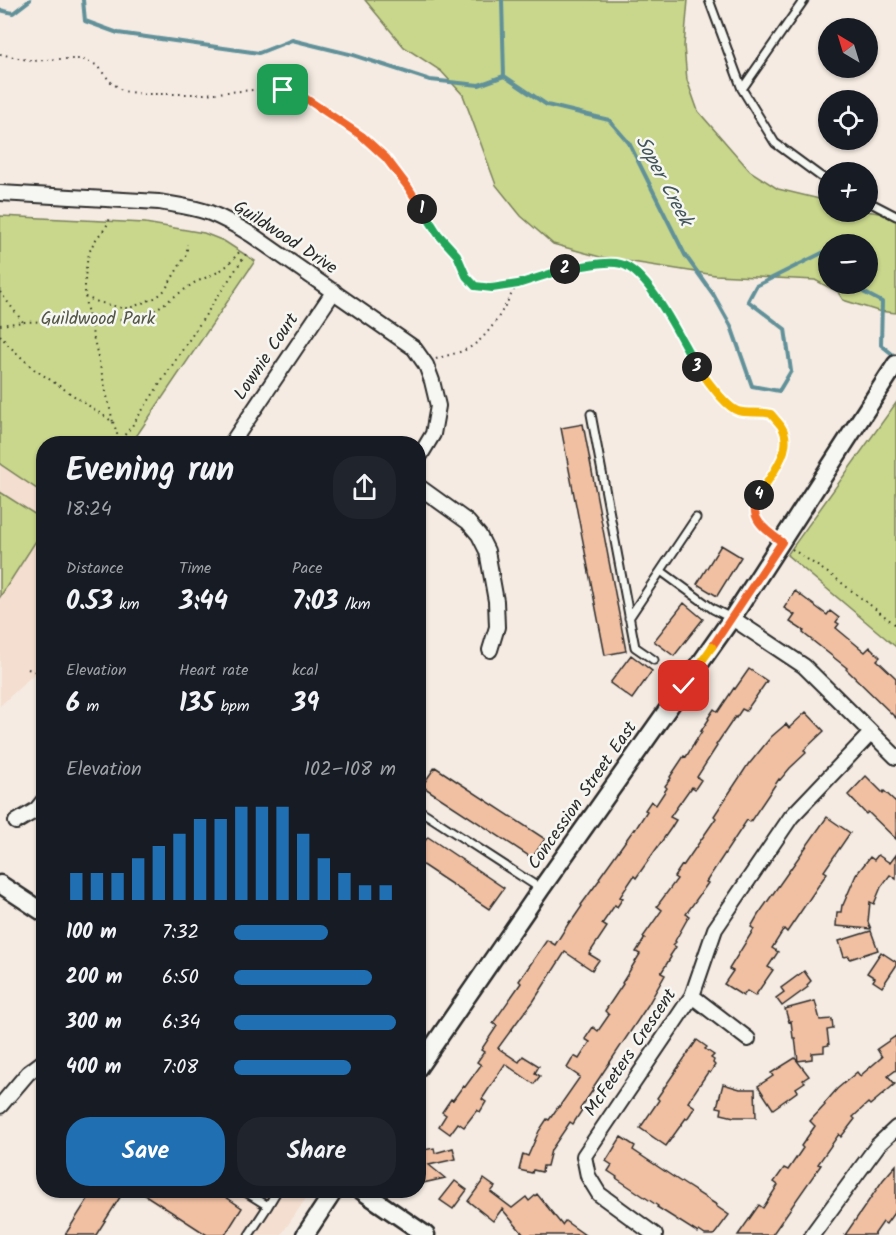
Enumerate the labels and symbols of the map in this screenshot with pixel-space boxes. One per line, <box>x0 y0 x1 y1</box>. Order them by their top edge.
north arrow <box>818 18 878 78</box>
pin <box>257 64 308 115</box>
water label: Soper Creek <box>626 130 702 234</box>
street label: Guildwood Drive <box>227 193 343 283</box>
pin: 1 <box>407 194 437 224</box>
pin: 2 <box>550 254 580 284</box>
park label: Guildwood Park <box>41 305 156 334</box>
street label: Lownie Court <box>227 307 308 406</box>
pin: 3 <box>682 352 712 382</box>
pin: 4 <box>744 480 774 510</box>
pin <box>658 660 709 711</box>
street label: Concession Street East <box>521 715 646 876</box>
street label: McFeeters Crescent <box>577 982 685 1123</box>

